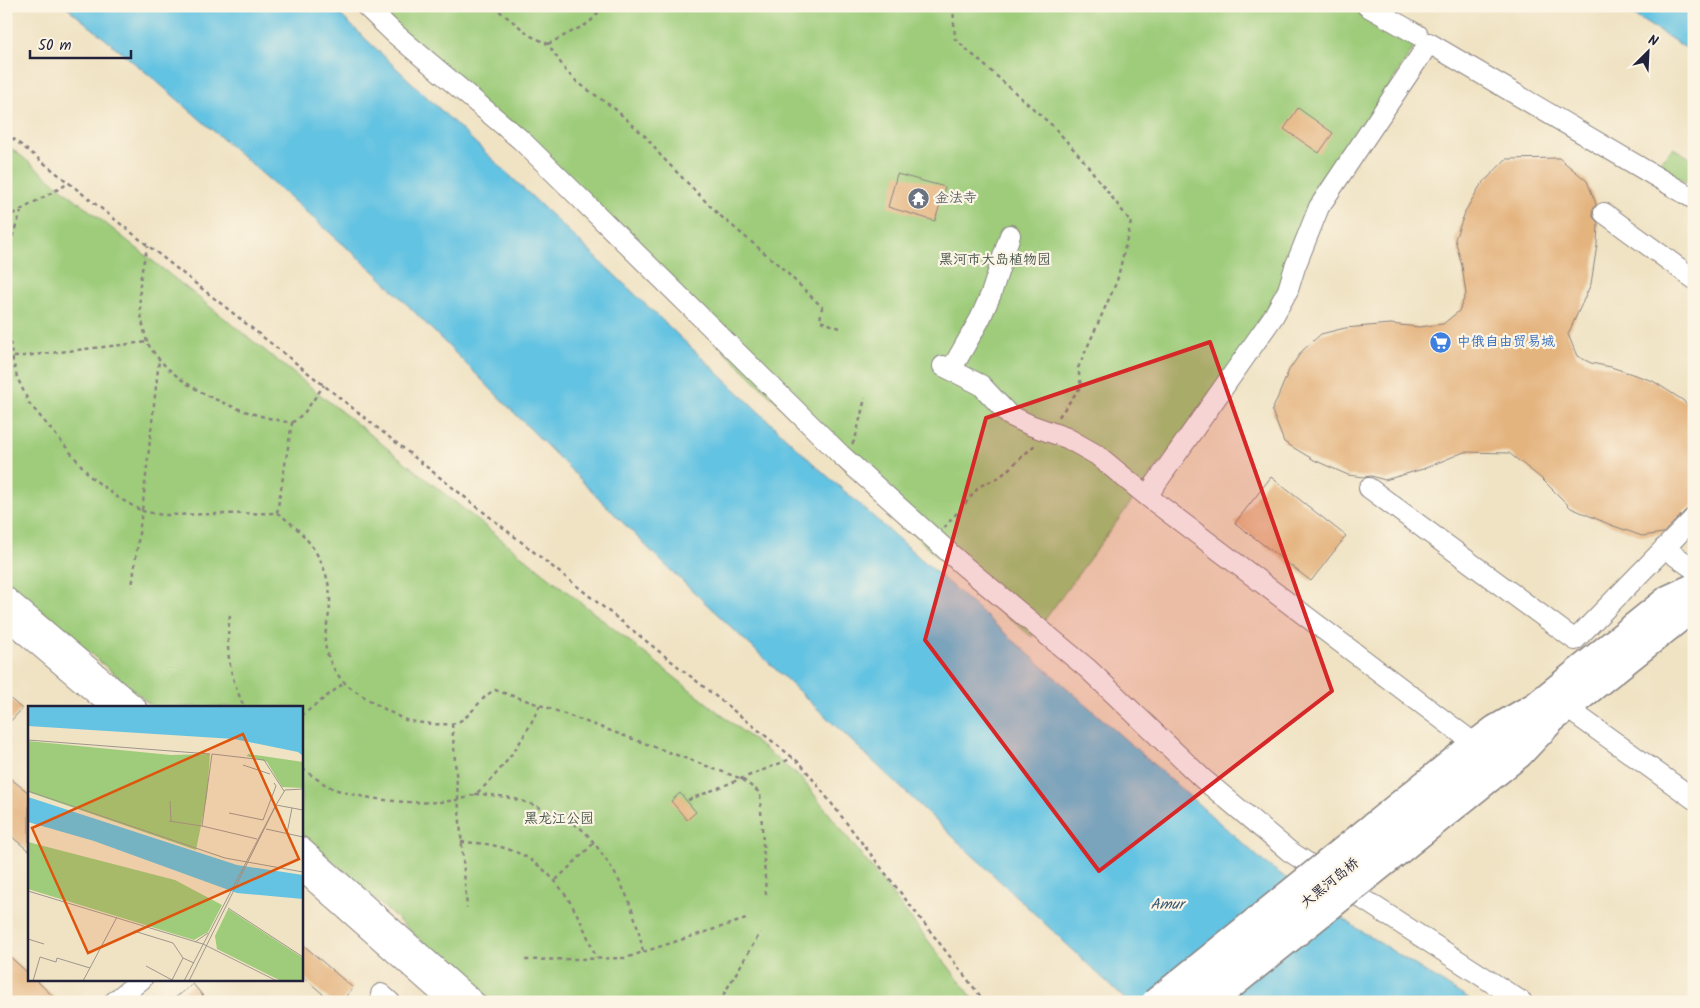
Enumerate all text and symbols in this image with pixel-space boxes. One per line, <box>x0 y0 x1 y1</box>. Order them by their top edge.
scale bar <box>30 28 131 60</box>
north arrow <box>1622 28 1672 78</box>
text: N <box>1644 29 1662 53</box>
text: 50 m <box>38 34 72 58</box>
temple icon: 金法寺 <box>907 186 931 210</box>
place label: 金法寺 <box>935 187 977 209</box>
park label: 黑河市大岛植物园 <box>939 249 1051 271</box>
supermarket icon: 中俄自由贸易城 <box>1429 330 1453 354</box>
place label: 中俄自由贸易城 <box>1457 331 1555 353</box>
inset map <box>28 706 302 980</box>
park label: 黑龙江公园 <box>524 808 594 830</box>
street label: 大黑河岛桥 <box>1296 852 1364 914</box>
water label: Amur <box>1150 893 1187 917</box>

